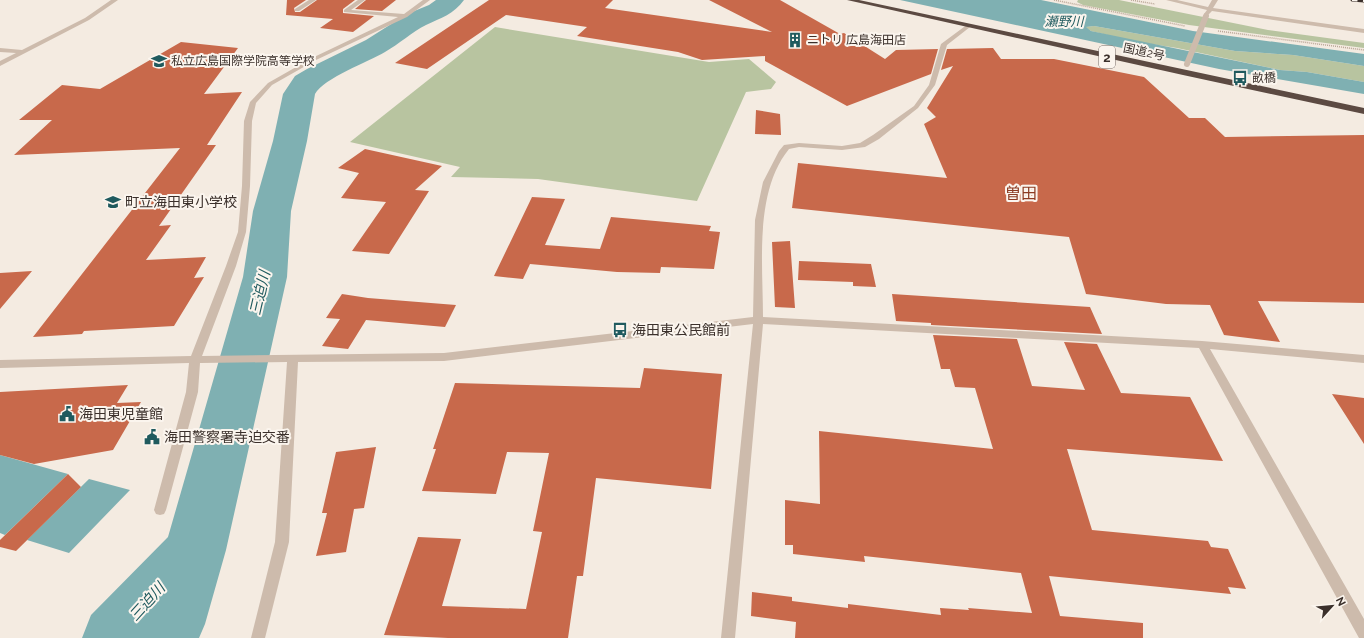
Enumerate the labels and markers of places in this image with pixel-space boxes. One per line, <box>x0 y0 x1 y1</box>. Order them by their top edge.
building icon: ニトリ 広島海田店 <box>786 31 804 49</box>
place label: ニトリ 広島海田店 <box>807 33 906 47</box>
school or university icon: 私立広島国際学院高等学校 <box>150 52 168 70</box>
place label: 私立広島国際学院高等学校 <box>171 54 315 68</box>
bus stop icon: 畝橋 <box>1231 69 1249 87</box>
place label: 畝橋 <box>1252 71 1276 85</box>
school or university icon: 町立海田東小学校 <box>104 193 122 211</box>
place label: 町立海田東小学校 <box>125 194 237 210</box>
bus stop icon: 海田東公民館前 <box>611 321 629 339</box>
place label: 海田東公民館前 <box>632 322 730 338</box>
public building icon: 海田東児童館 <box>58 405 76 423</box>
place label: 海田東児童館 <box>79 406 163 422</box>
public building icon: 海田警察署寺迫交番 <box>143 428 161 446</box>
place label: 海田警察署寺迫交番 <box>164 429 290 445</box>

